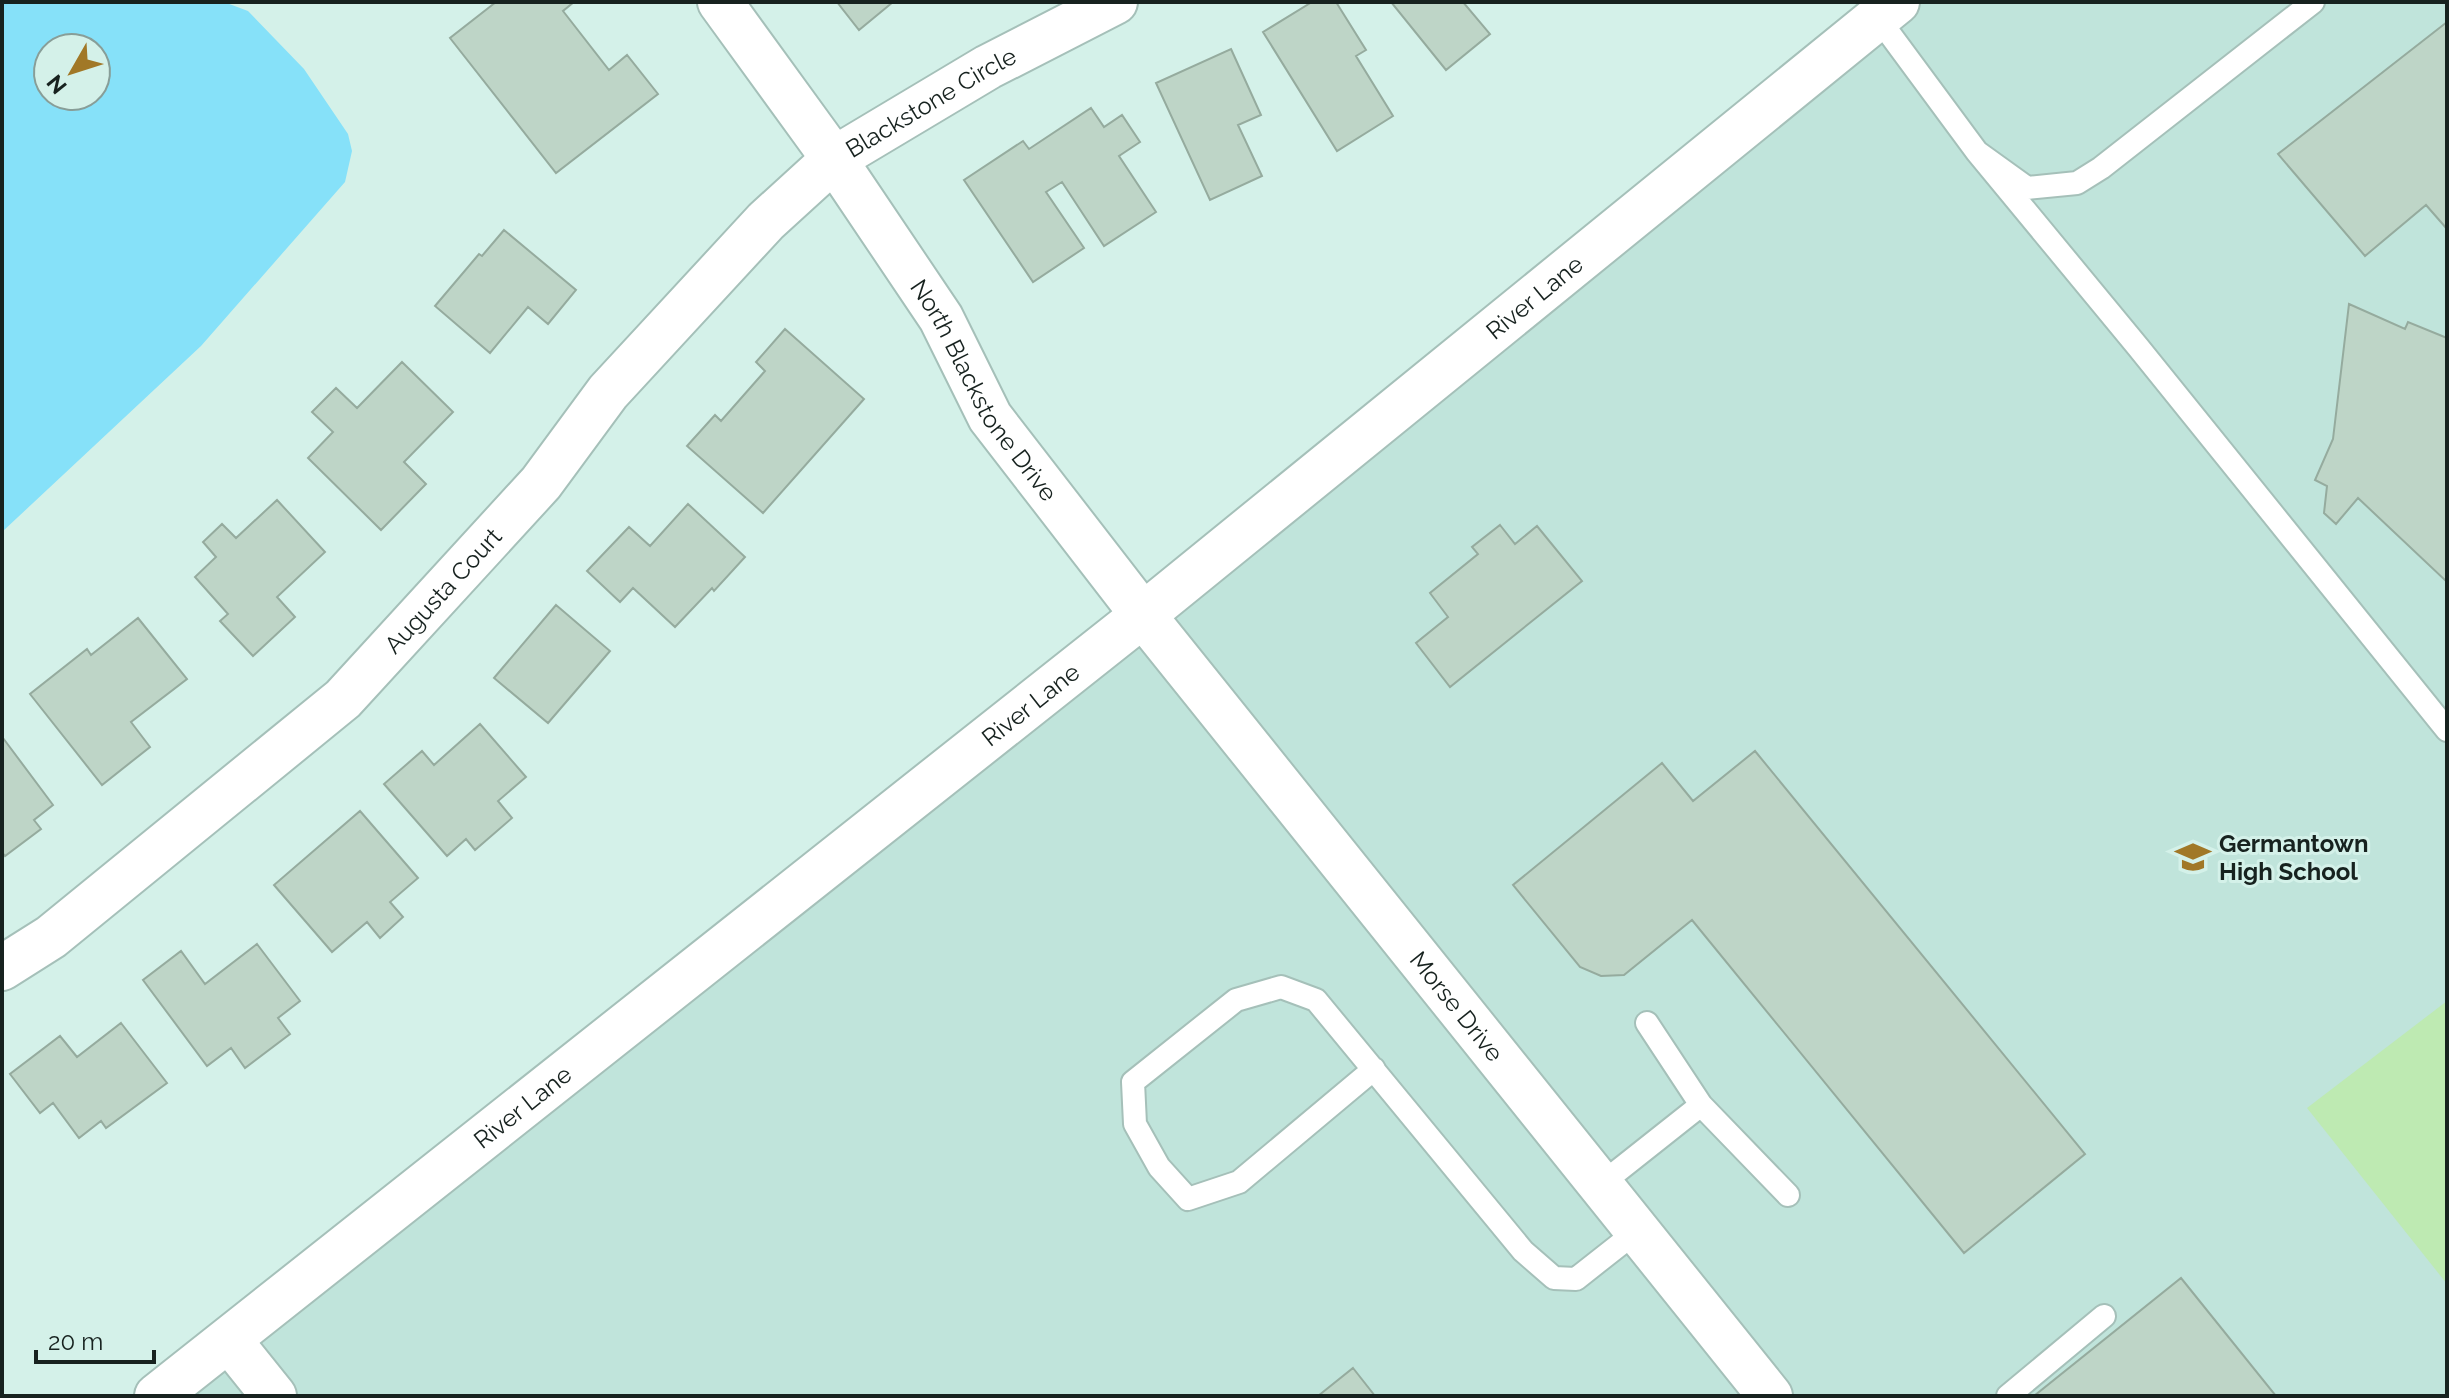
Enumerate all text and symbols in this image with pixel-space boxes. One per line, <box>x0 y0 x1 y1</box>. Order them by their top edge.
north arrow <box>32 32 112 112</box>
street label: Blackstone Circle <box>840 41 1021 163</box>
text: N <box>41 70 72 99</box>
street label: River Lane <box>1480 249 1589 345</box>
street label: North Blackstone Drive <box>905 274 1064 506</box>
street label: Augusta Court <box>378 522 507 659</box>
street label: River Lane <box>976 657 1085 752</box>
place label: Germantown High School <box>2219 829 2368 886</box>
school or university icon: Germantown High School <box>2174 838 2212 876</box>
street label: Morse Drive <box>1404 945 1510 1067</box>
street label: River Lane <box>468 1059 577 1154</box>
scale bar <box>36 1314 154 1364</box>
text: 20 m <box>48 1327 103 1356</box>

